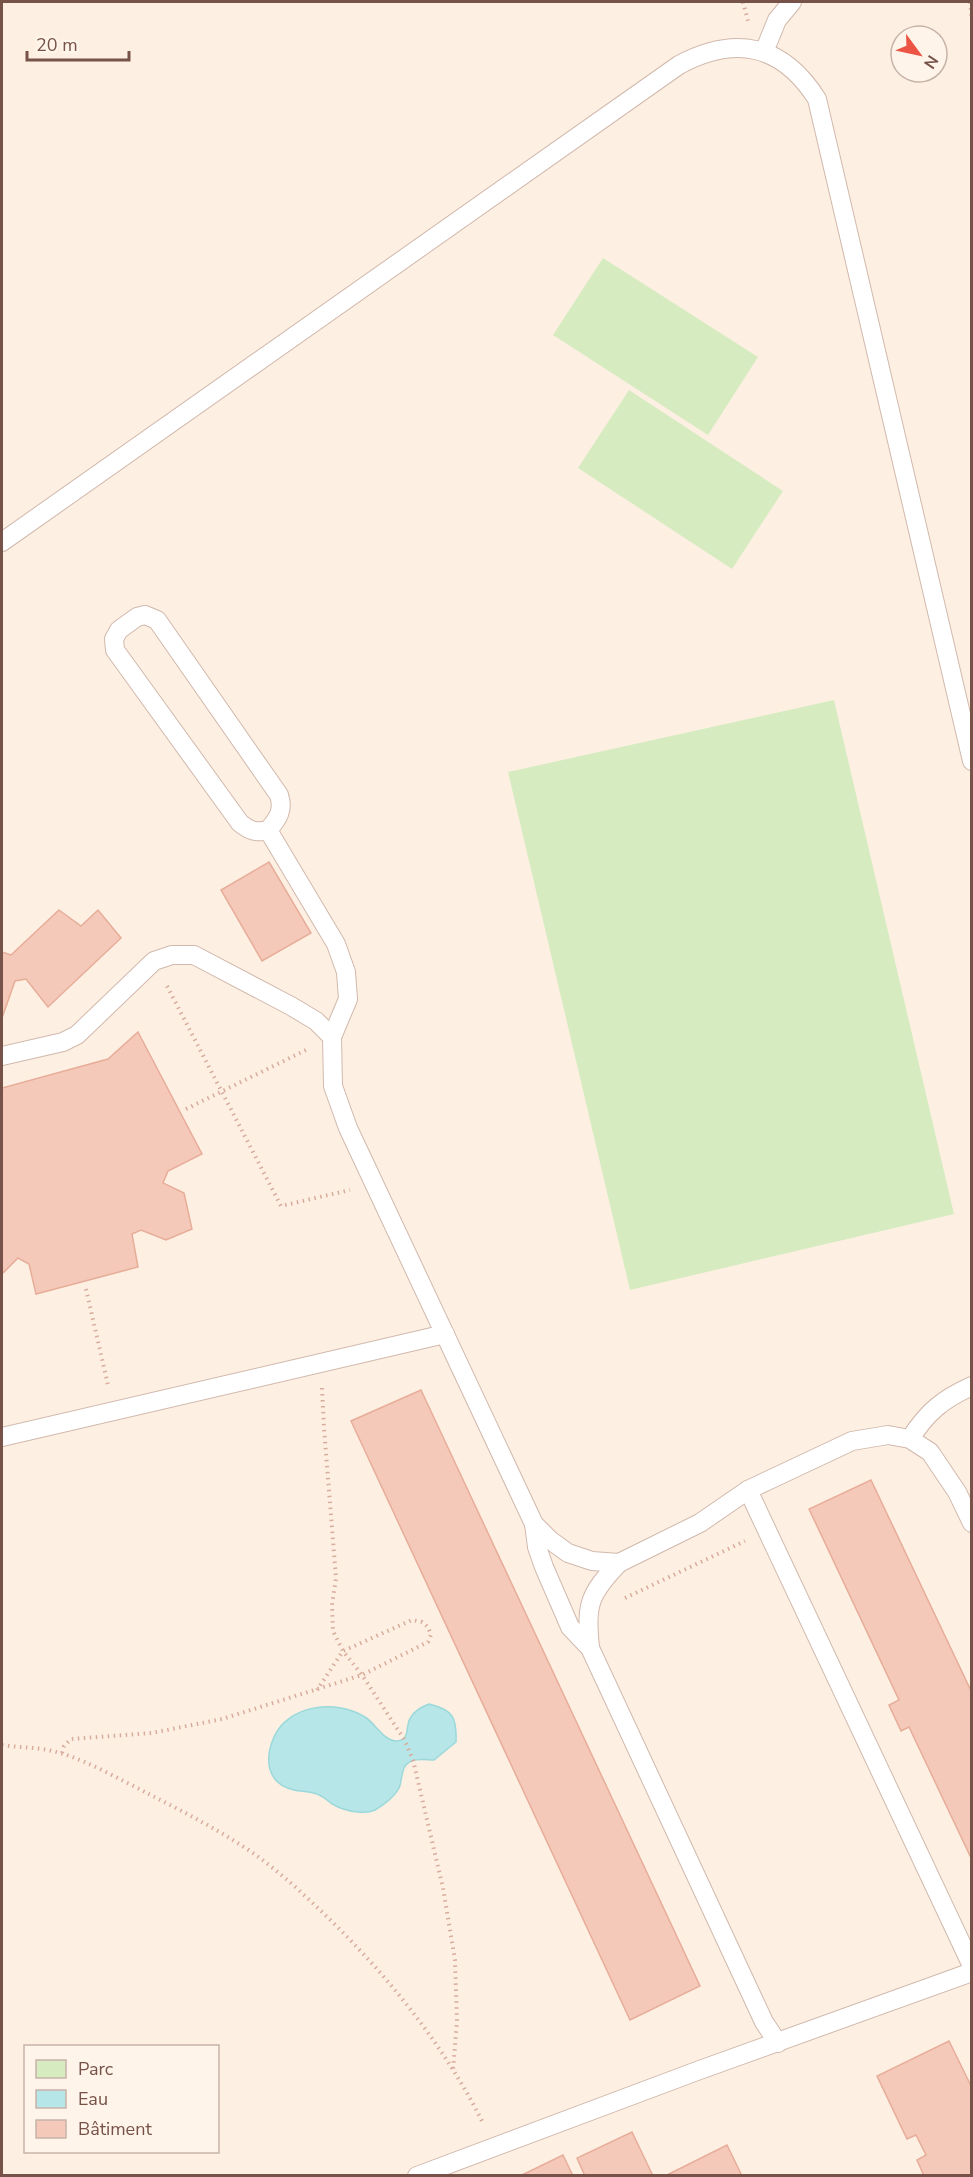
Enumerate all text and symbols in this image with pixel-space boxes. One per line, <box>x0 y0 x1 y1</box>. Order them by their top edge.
scale bar <box>27 24 129 62</box>
north arrow <box>889 24 949 84</box>
text: 20 m <box>36 33 78 57</box>
text: N <box>918 51 943 73</box>
legend <box>24 2045 219 2153</box>
text: Parc <box>78 2057 113 2081</box>
text: Eau <box>78 2087 108 2111</box>
text: Bâtiment <box>78 2117 152 2141</box>

